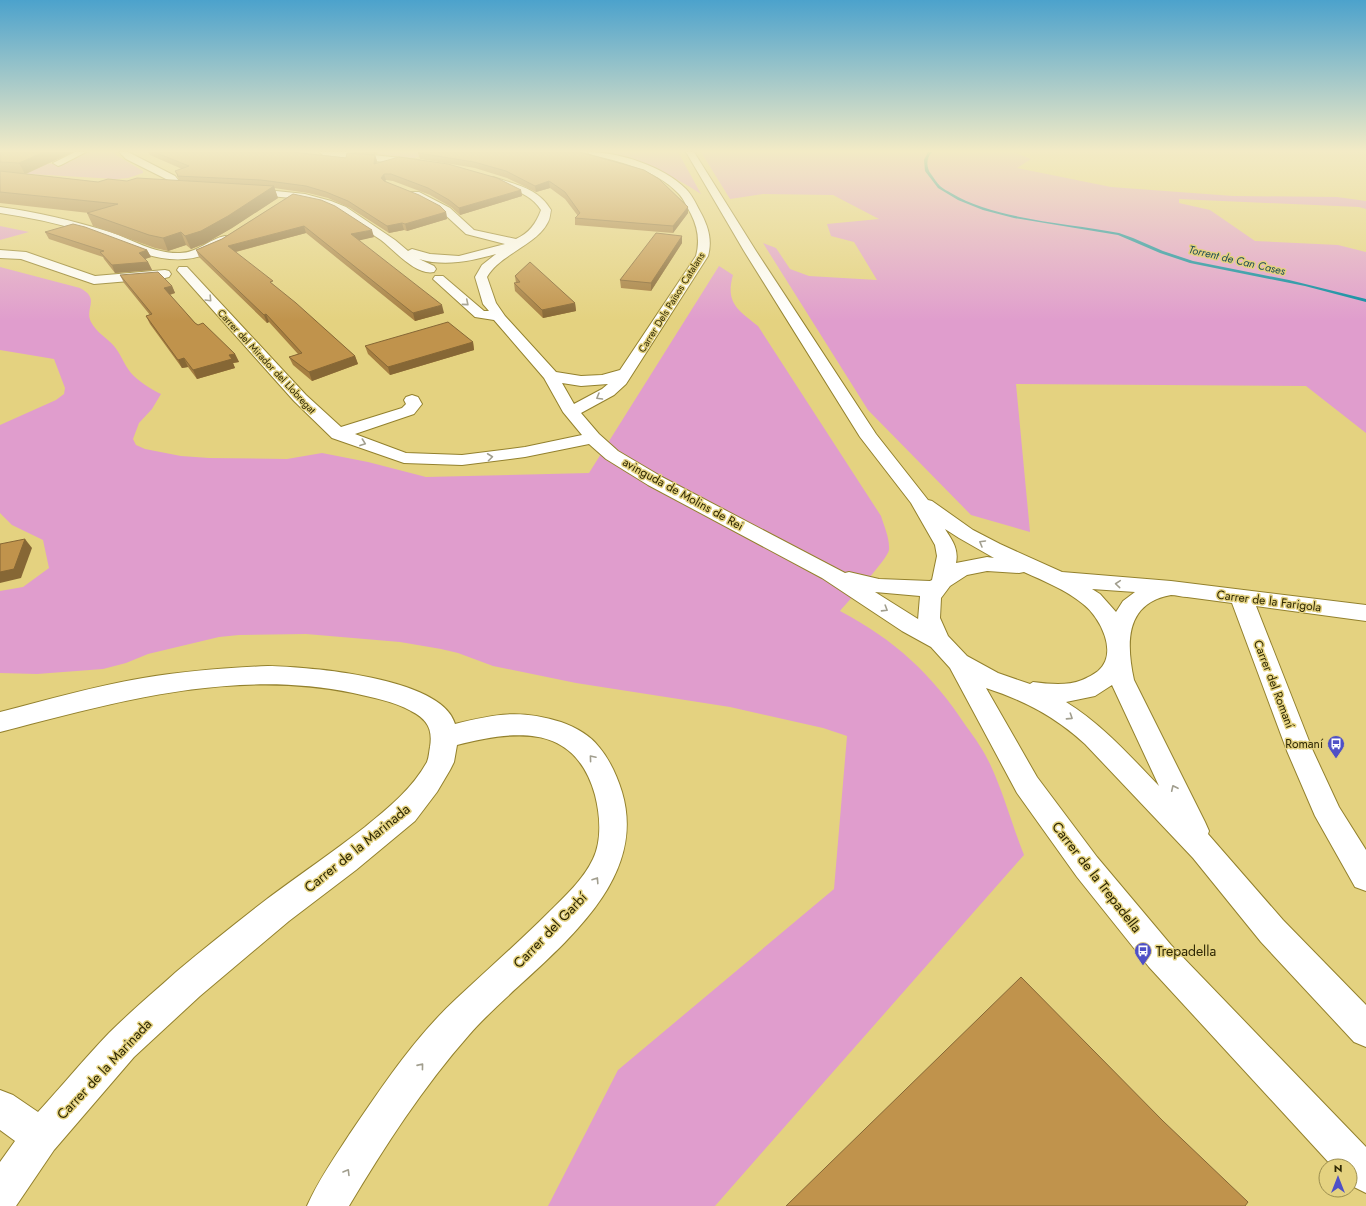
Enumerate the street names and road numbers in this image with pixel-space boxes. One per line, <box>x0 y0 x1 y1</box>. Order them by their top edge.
street label: Carrer Dels Països Catalans <box>634 249 708 355</box>
street label: Carrer del Mirador del Llobregat <box>214 306 320 417</box>
street label: avinguda de Molins de Rei <box>619 453 747 535</box>
street label: Carrer de la Farigola <box>1216 586 1323 616</box>
street label: Carrer del Romaní <box>1249 637 1299 732</box>
street label: Carrer de la Marinada <box>300 799 414 897</box>
street label: Carrer de la Trepadella <box>1047 817 1147 937</box>
street label: Carrer del Garbí <box>509 887 592 972</box>
street label: Carrer de la Marinada <box>52 1014 156 1124</box>

